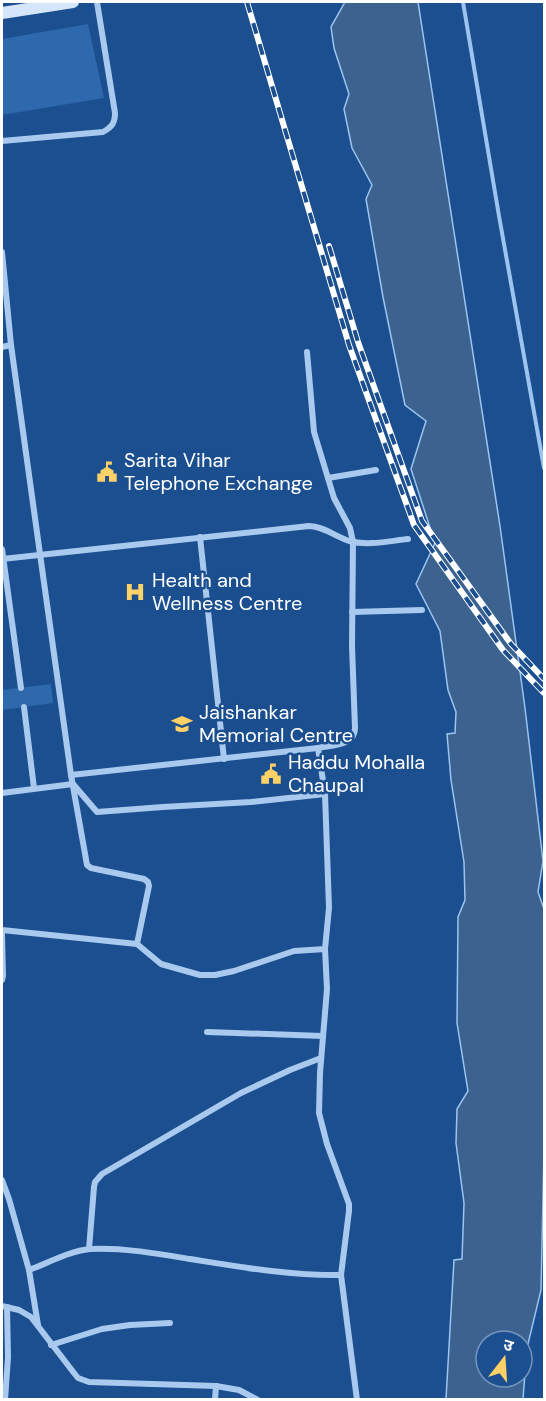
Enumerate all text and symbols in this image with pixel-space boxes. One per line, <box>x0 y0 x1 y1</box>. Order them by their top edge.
place label: Sarita Vihar Telephone Exchange <box>124 447 313 496</box>
public building icon: Sarita Vihar Telephone Exchange <box>95 460 119 484</box>
place label: Health and Wellness Centre <box>152 567 302 616</box>
hospital icon: Health and Wellness Centre <box>123 580 147 604</box>
place label: Jaishankar Memorial Centre <box>199 699 353 748</box>
school or university icon: Jaishankar Memorial Centre <box>170 712 194 736</box>
place label: Haddu Mohalla Chaupal <box>288 749 425 798</box>
public building icon: Haddu Mohalla Chaupal <box>259 762 283 786</box>
north arrow <box>474 1329 534 1389</box>
text: उ <box>501 1334 516 1357</box>

